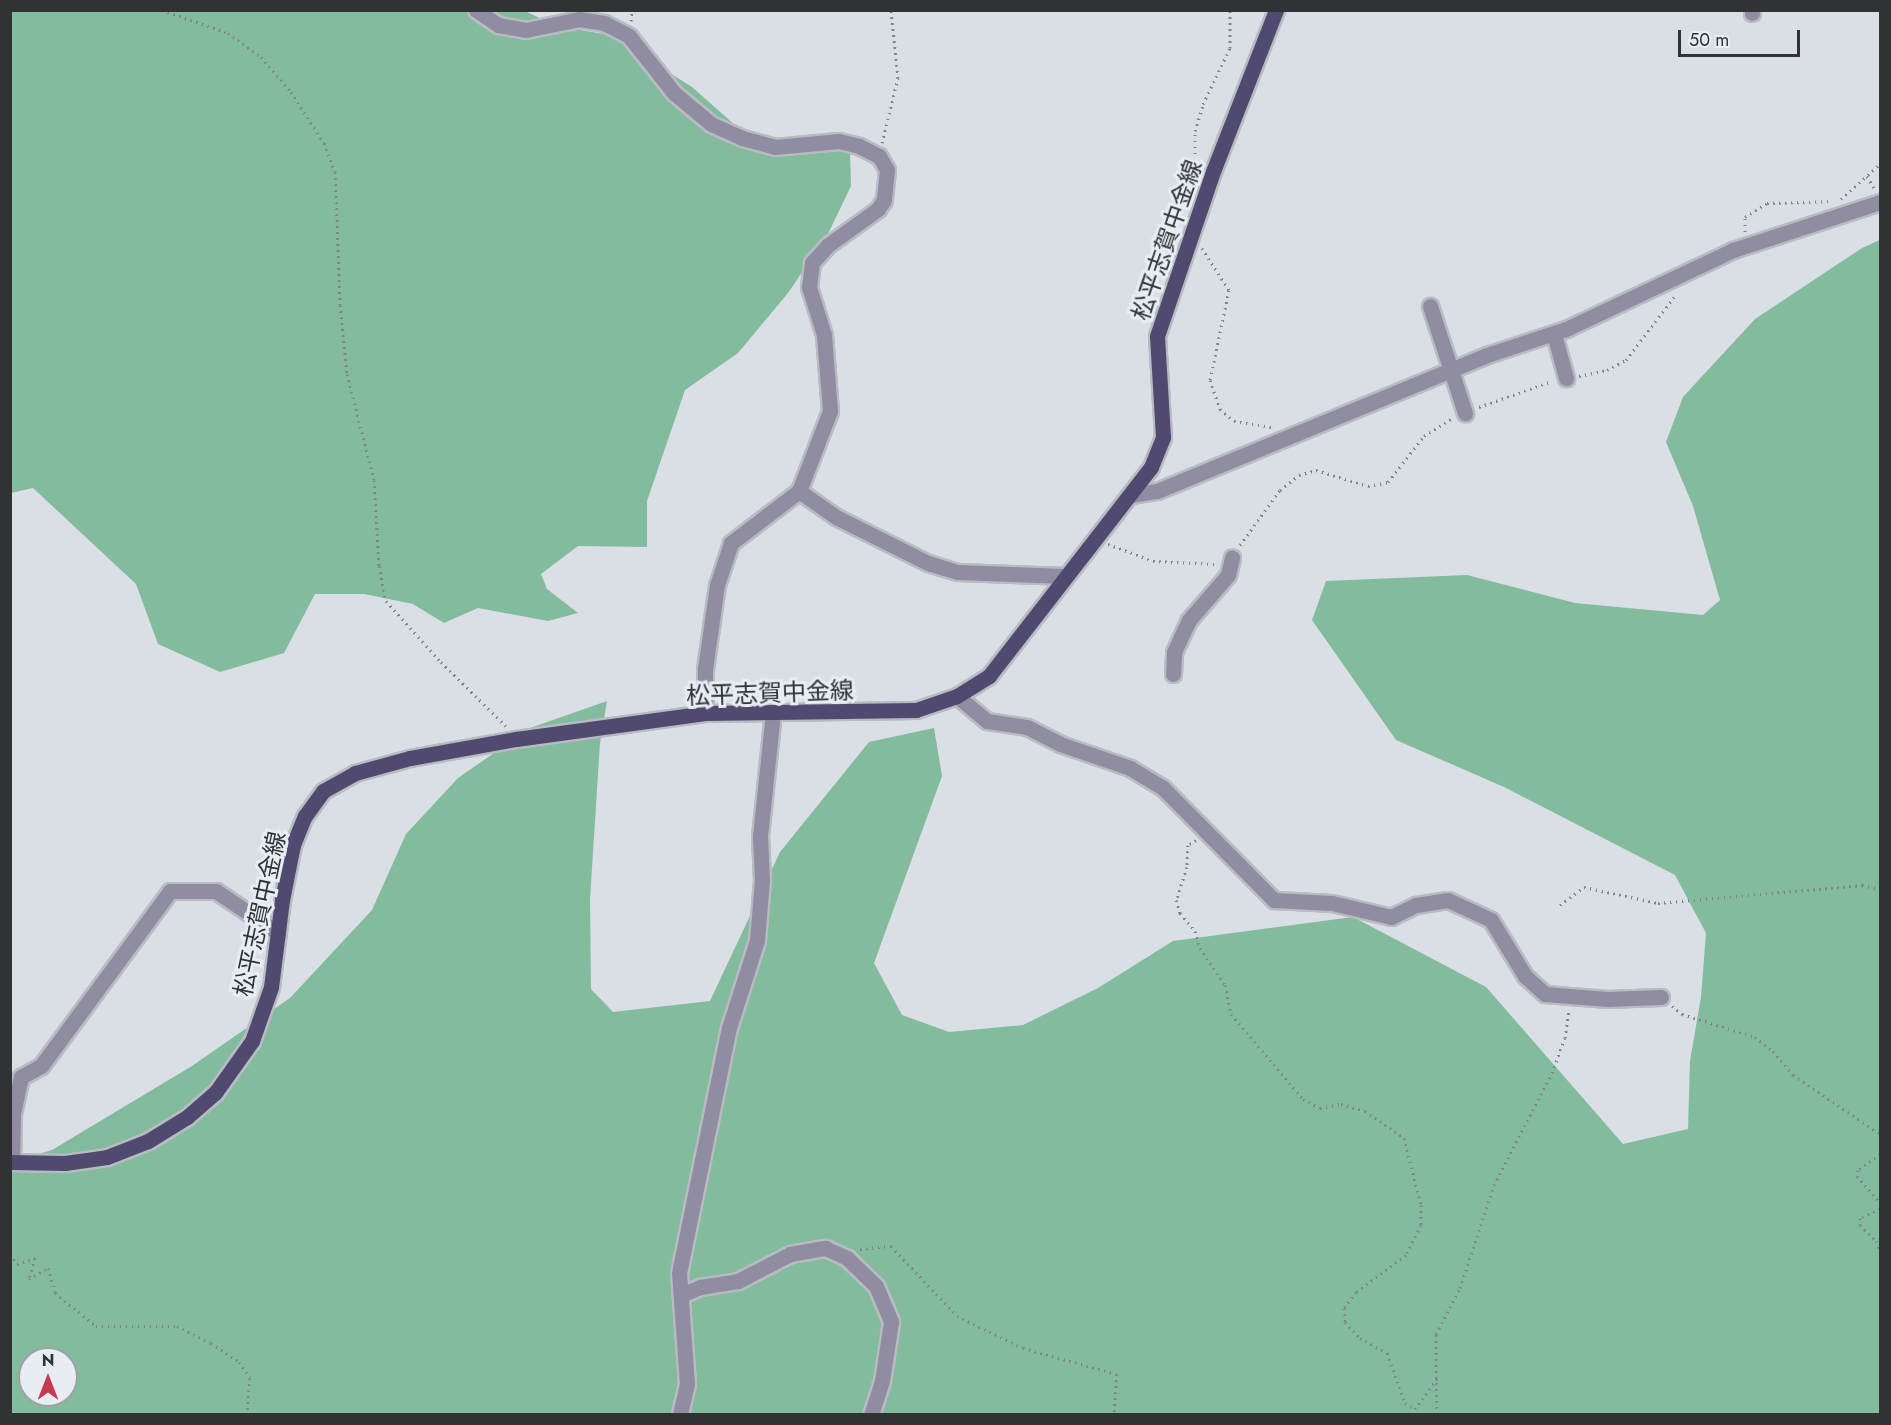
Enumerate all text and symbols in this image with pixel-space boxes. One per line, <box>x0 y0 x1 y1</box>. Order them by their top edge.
scale bar <box>1681 18 1802 56</box>
text: 50 m <box>1689 27 1729 53</box>
street label: 松平志賀中金線 <box>1126 156 1208 324</box>
street label: 松平志賀中金線 <box>686 676 854 710</box>
street label: 松平志賀中金線 <box>228 829 292 999</box>
north arrow <box>18 1347 78 1407</box>
text: N <box>42 1349 54 1372</box>

